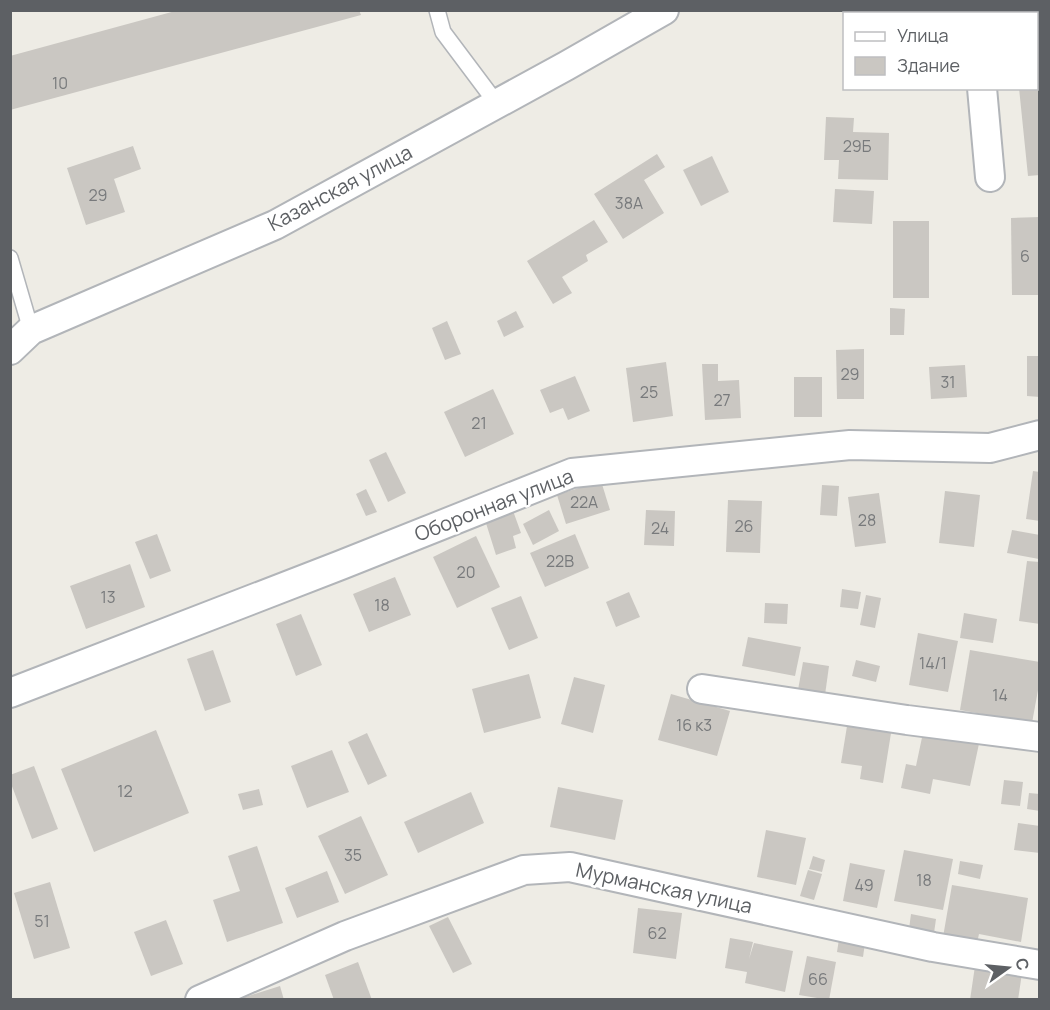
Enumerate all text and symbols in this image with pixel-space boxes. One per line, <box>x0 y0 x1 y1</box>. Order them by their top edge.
legend <box>843 12 1038 90</box>
text: Улица <box>897 23 949 47</box>
text: Здание <box>897 53 960 77</box>
house number: 10 <box>52 72 68 94</box>
house number: 29Б <box>843 135 872 157</box>
street label: Казанская улица <box>263 138 417 237</box>
house number: 29 <box>88 184 108 206</box>
house number: 38А <box>615 192 643 214</box>
house number: 6 <box>1020 245 1030 267</box>
house number: 29 <box>840 363 860 385</box>
house number: 31 <box>940 371 956 393</box>
house number: 25 <box>640 381 658 403</box>
house number: 27 <box>713 389 731 411</box>
house number: 21 <box>471 412 487 434</box>
street label: Оборонная улица <box>411 462 577 547</box>
house number: 22А <box>570 491 598 513</box>
house number: 28 <box>858 509 876 531</box>
house number: 26 <box>734 515 754 537</box>
house number: 24 <box>651 517 669 539</box>
house number: 22В <box>546 550 574 572</box>
house number: 20 <box>457 561 475 583</box>
house number: 13 <box>100 586 116 608</box>
house number: 18 <box>374 594 390 616</box>
house number: 14/1 <box>919 652 947 674</box>
house number: 14 <box>992 684 1008 706</box>
house number: 16 к3 <box>676 714 712 736</box>
house number: 12 <box>117 780 133 802</box>
house number: 35 <box>344 844 362 866</box>
street label: Мурманская улица <box>573 856 755 919</box>
house number: 18 <box>916 869 932 891</box>
house number: 49 <box>854 874 874 896</box>
house number: 51 <box>34 910 50 932</box>
house number: 62 <box>647 922 667 944</box>
north arrow <box>978 938 1038 998</box>
text: С <box>1010 956 1035 973</box>
house number: 66 <box>808 968 828 990</box>

